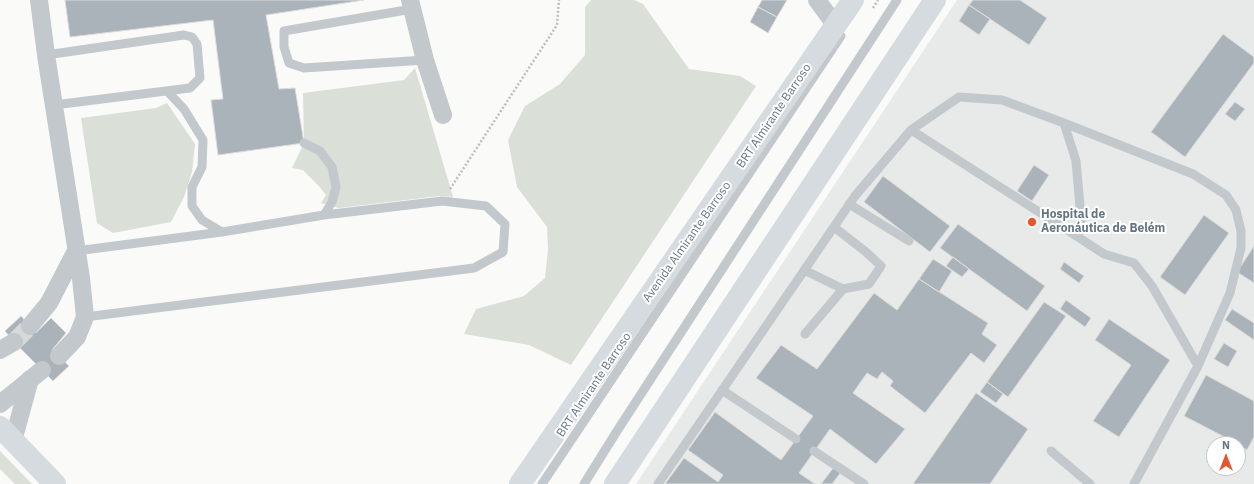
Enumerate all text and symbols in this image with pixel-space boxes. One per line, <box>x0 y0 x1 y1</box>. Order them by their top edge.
street label: BRT Almirante Barroso <box>734 61 814 171</box>
street label: Avenida Almirante Barroso <box>640 179 734 305</box>
place label: Hospital de Aeronáutica de Belém <box>1041 208 1165 236</box>
marker: Hospital de Aeronáutica de Belém <box>1026 216 1038 228</box>
street label: BRT Almirante Barroso <box>554 330 634 440</box>
north arrow <box>1206 436 1246 476</box>
text: N <box>1222 438 1230 452</box>

